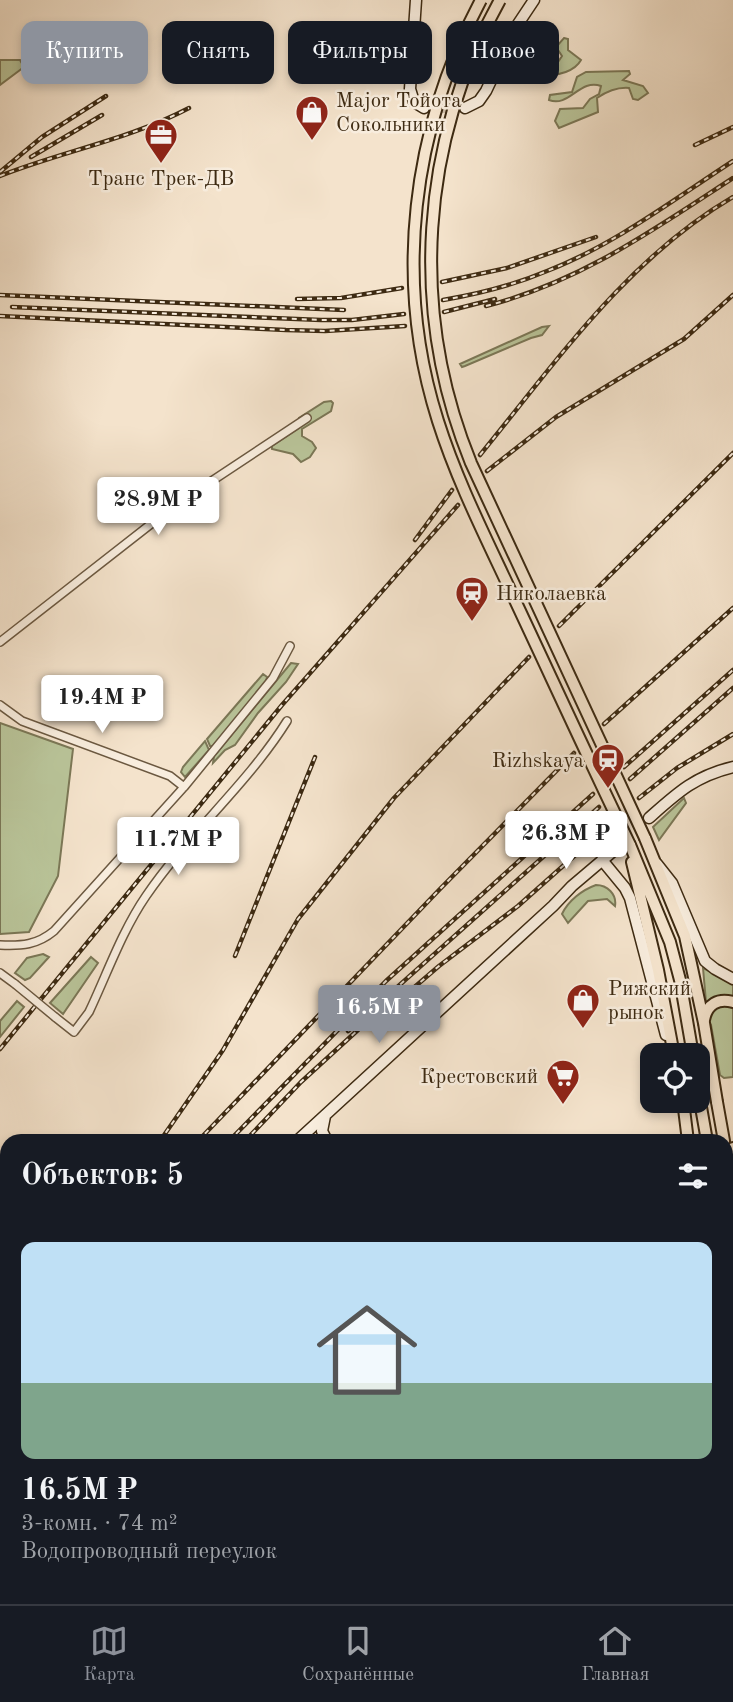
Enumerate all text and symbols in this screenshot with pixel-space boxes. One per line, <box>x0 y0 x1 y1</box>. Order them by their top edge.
chip: Купить <box>21 21 148 84</box>
chip: Снять <box>162 21 274 84</box>
chip: Фильтры <box>288 21 432 84</box>
chip: Новое <box>446 21 559 84</box>
place label: Major Тойота Сокольники <box>336 91 462 136</box>
shop icon: Major Тойота Сокольники <box>293 93 331 142</box>
office icon: Транс Трек-ДВ <box>142 116 180 165</box>
place label: Транс Трек-ДВ <box>88 169 234 190</box>
pin: 28.9M ₽ <box>93 477 223 537</box>
text: 28.9M ₽ <box>113 488 203 511</box>
station icon: Николаевка <box>453 574 491 623</box>
place label: Николаевка <box>496 584 606 605</box>
pin: 19.4M ₽ <box>37 676 167 735</box>
text: 19.4M ₽ <box>57 686 147 709</box>
station icon: Rizhskaya <box>589 741 627 790</box>
place label: Rizhskaya <box>492 751 584 772</box>
pin: 26.3M ₽ <box>501 812 631 871</box>
pin: 11.7M ₽ <box>113 818 243 877</box>
text: 26.3M ₽ <box>521 822 611 845</box>
text: 11.7M ₽ <box>133 828 223 851</box>
place label: Рижский рынок <box>608 979 691 1024</box>
shop icon: Рижский рынок <box>564 981 602 1030</box>
pin: 16.5M ₽ <box>314 986 444 1045</box>
text: 16.5M ₽ <box>334 996 424 1019</box>
map controls <box>640 1043 710 1113</box>
button: locate <box>640 1043 710 1113</box>
supermarket icon: Крестовский <box>544 1057 582 1106</box>
place label: Крестовский <box>420 1067 538 1088</box>
icon: filters <box>674 1157 712 1195</box>
text: Объектов: 5 <box>21 1161 184 1191</box>
icon: home <box>304 1287 430 1413</box>
text: 16.5M ₽ <box>21 1476 138 1506</box>
text: 3-комн. · 74 m² <box>21 1512 178 1535</box>
text: Водопроводный переулок <box>21 1540 277 1563</box>
tab: Карта <box>84 1622 135 1687</box>
tab: Сохранённые <box>302 1622 414 1687</box>
tab: Главная <box>581 1622 649 1687</box>

